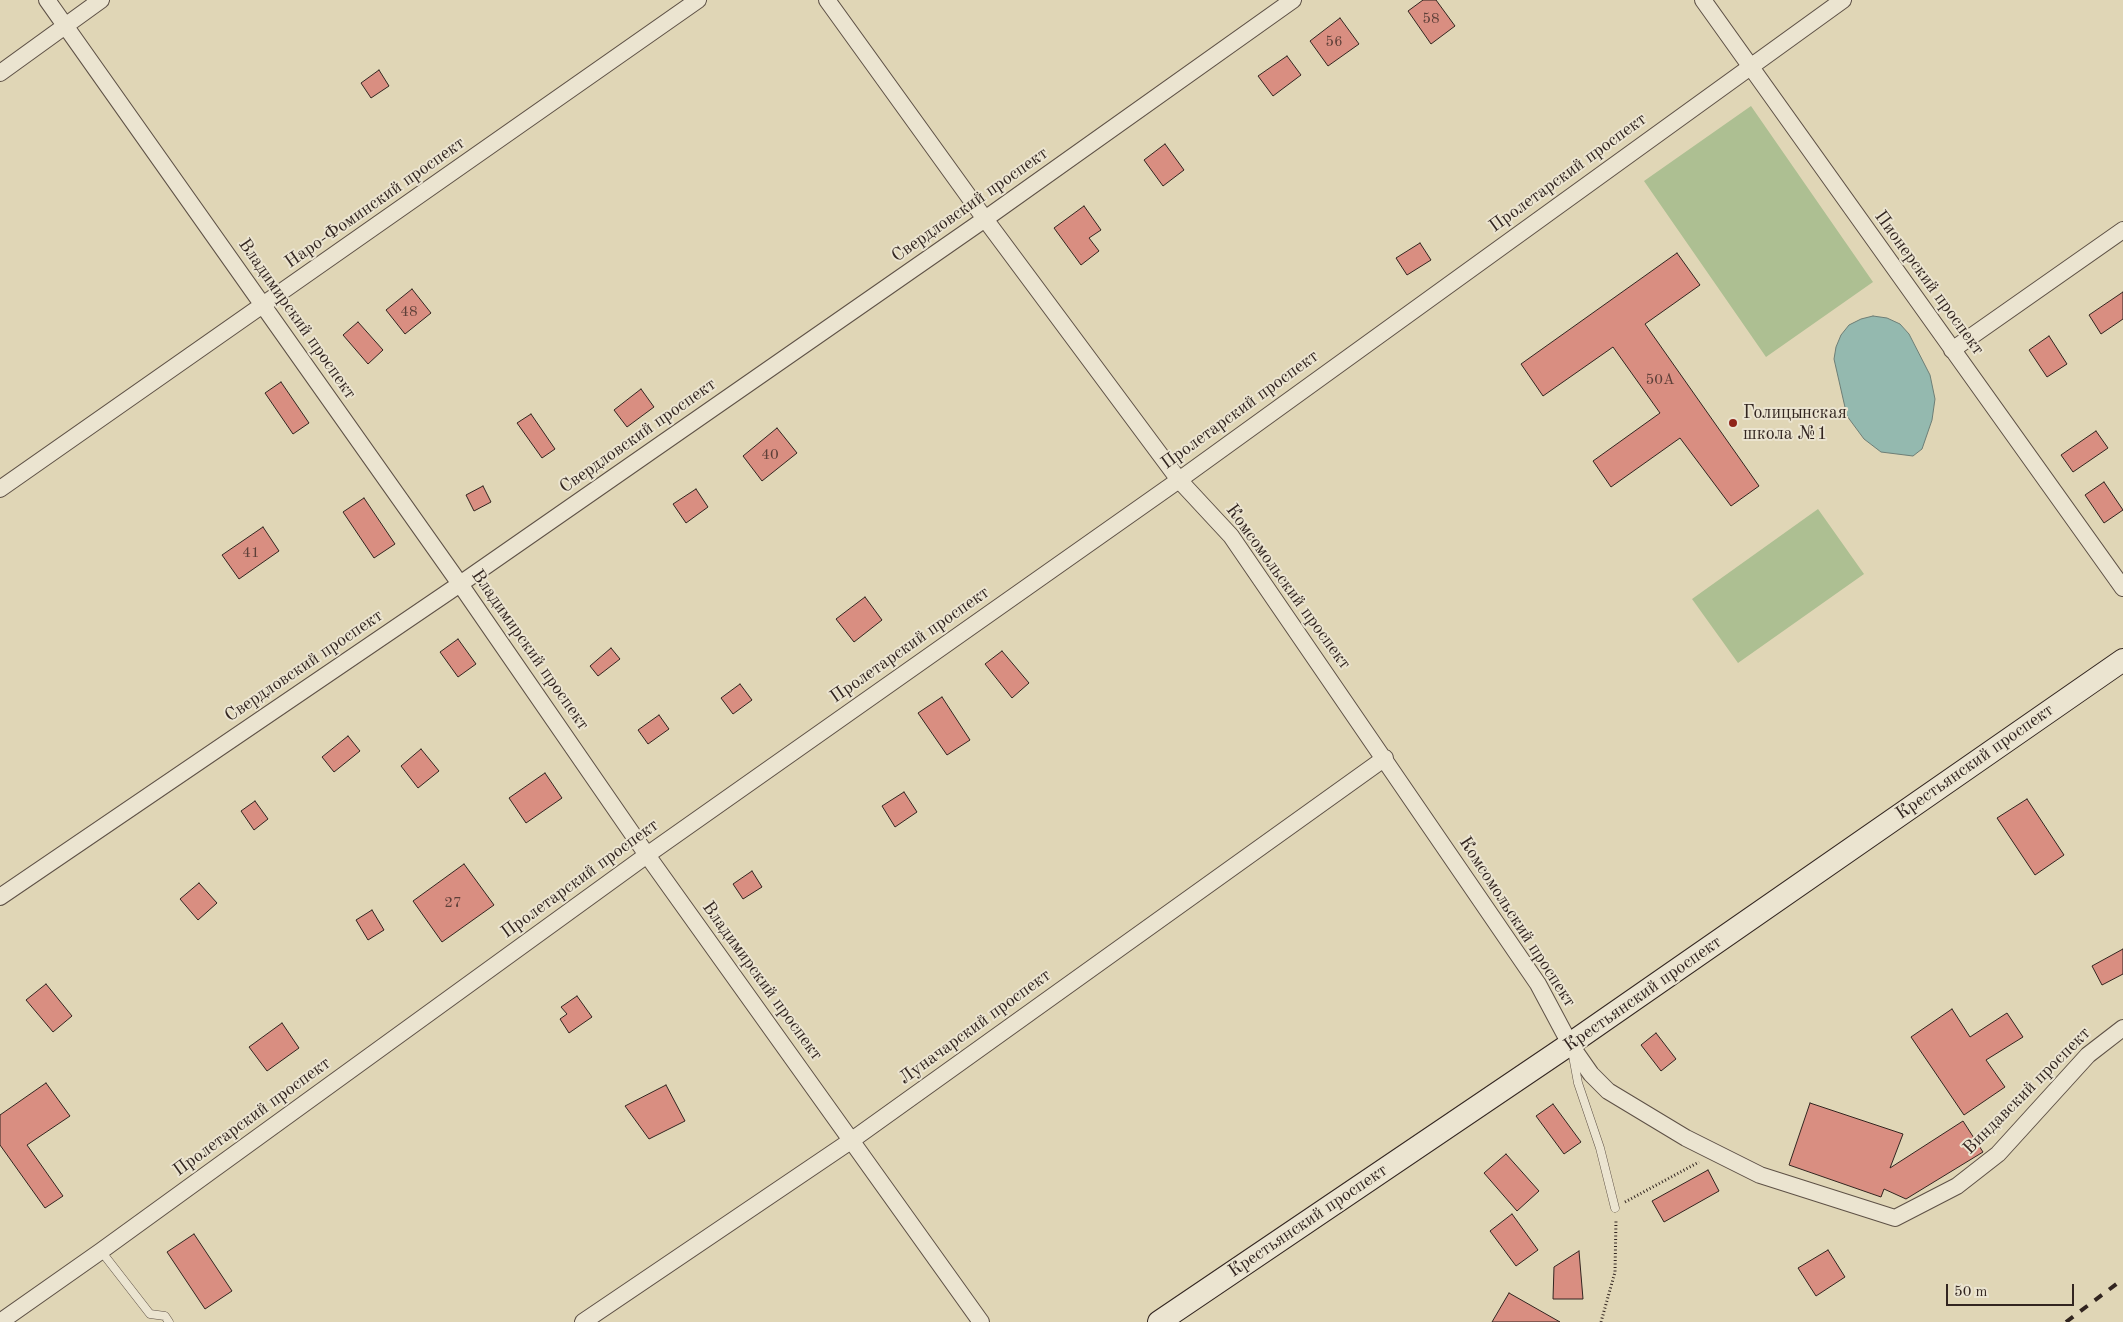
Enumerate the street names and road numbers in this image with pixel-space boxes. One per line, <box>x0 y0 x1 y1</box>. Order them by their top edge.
street label: Пролетарский проспект <box>1485 109 1651 237</box>
street label: Наро-Фоминский проспект <box>281 133 469 273</box>
street label: Свердловский проспект <box>888 143 1052 267</box>
street label: Пионерский проспект <box>1869 207 1989 359</box>
street label: Владимирский проспект <box>233 234 361 404</box>
street label: Пролетарский проспект <box>1157 346 1323 474</box>
street label: Свердловский проспект <box>556 374 720 498</box>
street label: Комсомольский проспект <box>1221 500 1355 674</box>
street label: Владимирский проспект <box>466 565 594 735</box>
street label: Пролетарский проспект <box>826 582 994 708</box>
street label: Свердловский проспект <box>221 605 387 727</box>
street label: Крестьянский проспект <box>1892 699 2058 825</box>
street label: Пролетарский проспект <box>497 815 663 943</box>
street label: Комсомольский проспект <box>1454 833 1580 1011</box>
street label: Владимирский проспект <box>697 897 827 1065</box>
street label: Крестьянский проспект <box>1560 931 1726 1057</box>
street label: Луначарский проспект <box>895 965 1055 1089</box>
street label: Виндавский проспект <box>1959 1023 2095 1159</box>
street label: Пролетарский проспект <box>169 1053 335 1181</box>
street label: Крестьянский проспект <box>1224 1160 1392 1282</box>

